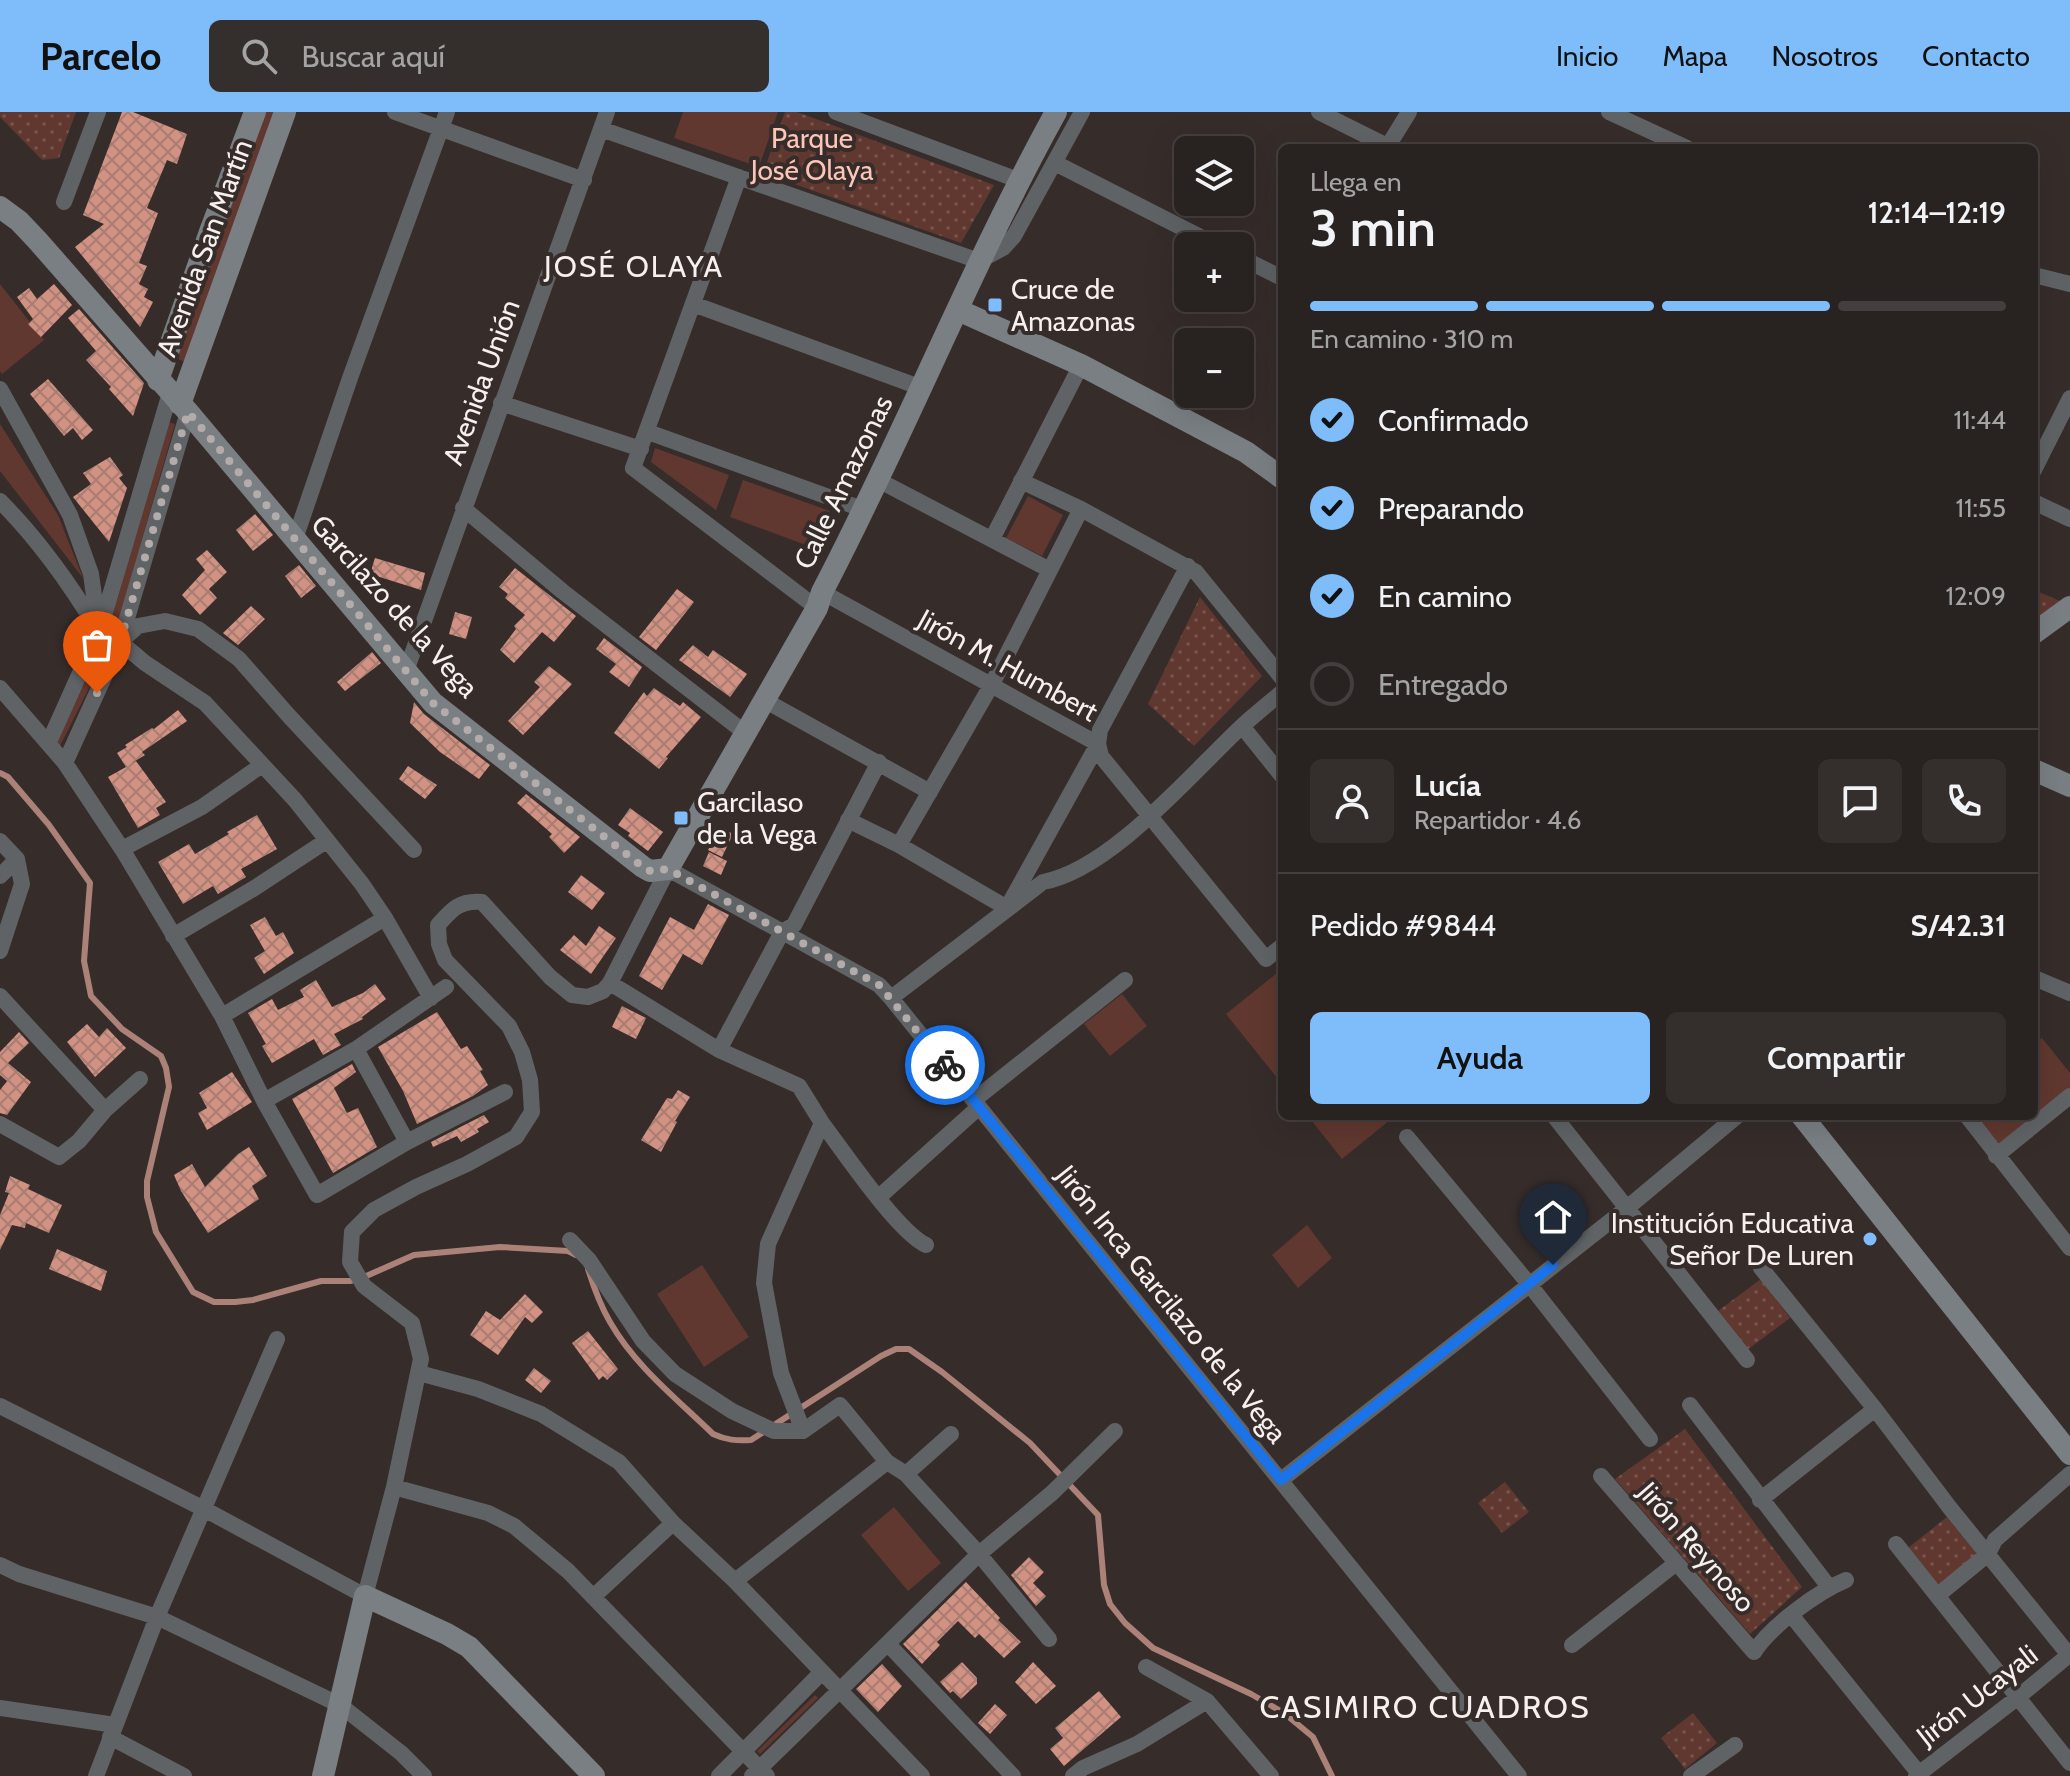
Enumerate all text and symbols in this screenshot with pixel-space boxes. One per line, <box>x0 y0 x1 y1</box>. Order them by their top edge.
search box <box>209 20 769 92</box>
text: Parcelo <box>40 33 161 80</box>
icon: search <box>237 34 281 78</box>
text: Buscar aquí <box>301 38 445 75</box>
text: Inicio <box>1556 39 1619 73</box>
text: Mapa <box>1663 39 1728 73</box>
text: Nosotros <box>1772 39 1878 73</box>
text: Contacto <box>1922 39 2030 73</box>
park label: Parque José Olaya <box>750 121 874 187</box>
street label: Avenida San Martín <box>149 135 259 361</box>
map controls <box>1174 136 1254 408</box>
button: layers <box>1174 136 1254 216</box>
text: Llega en <box>1310 166 1401 198</box>
text: 12:14–12:19 <box>1868 194 2006 231</box>
text: 3 min <box>1310 196 1436 259</box>
button: + <box>1174 232 1254 312</box>
district label: JOSÉ OLAYA <box>543 248 724 285</box>
place label: Cruce de Amazonas <box>1011 272 1135 338</box>
street label: Avenida Unión <box>435 295 527 469</box>
marker: Cruce de Amazonas <box>986 296 1004 314</box>
text: En camino · 310 m <box>1310 323 1513 355</box>
button: − <box>1174 328 1254 408</box>
street label: Calle Amazonas <box>786 390 900 574</box>
icon: check <box>1310 398 1354 442</box>
text: Confirmado <box>1378 402 1529 439</box>
text: 11:44 <box>1954 404 2006 436</box>
icon: check <box>1310 486 1354 530</box>
text: Preparando <box>1378 490 1524 527</box>
text: 11:55 <box>1956 492 2006 524</box>
street label: Garcilazo de la Vega <box>304 508 486 705</box>
icon: check <box>1310 574 1354 618</box>
text: En camino <box>1378 578 1512 615</box>
text: 12:09 <box>1946 580 2006 612</box>
street label: Jirón M. Humbert <box>911 601 1104 728</box>
pin <box>63 611 131 693</box>
icon: bag <box>75 623 119 667</box>
text: Entregado <box>1378 666 1508 703</box>
button: person <box>1310 759 1394 843</box>
button: chat <box>1818 759 1902 843</box>
button: phone <box>1922 759 2006 843</box>
text: Lucía <box>1414 767 1481 804</box>
place label: Garcilaso de la Vega <box>697 785 817 851</box>
text: Repartidor · 4.6 <box>1414 804 1582 836</box>
marker: Garcilaso de la Vega <box>672 809 690 827</box>
text: Pedido #9844 <box>1310 907 1496 944</box>
text: S/42.31 <box>1911 907 2006 944</box>
button: Ayuda <box>1310 1012 1650 1104</box>
button: Compartir <box>1666 1012 2006 1104</box>
courier <box>905 1025 985 1105</box>
icon: bike <box>923 1043 967 1087</box>
street label: Jirón Inca Garcilazo de la Vega <box>1049 1158 1295 1450</box>
pin <box>1519 1183 1587 1265</box>
icon: home <box>1531 1195 1575 1239</box>
place label: Institución Educativa Señor De Luren <box>1611 1206 1855 1272</box>
marker: Institución Educativa Señor De Luren <box>1861 1230 1879 1248</box>
street label: Jirón Reynoso <box>1631 1474 1763 1619</box>
street label: Jirón Ucayali <box>1909 1637 2044 1753</box>
district label: CASIMIRO CUADROS <box>1259 1687 1591 1726</box>

